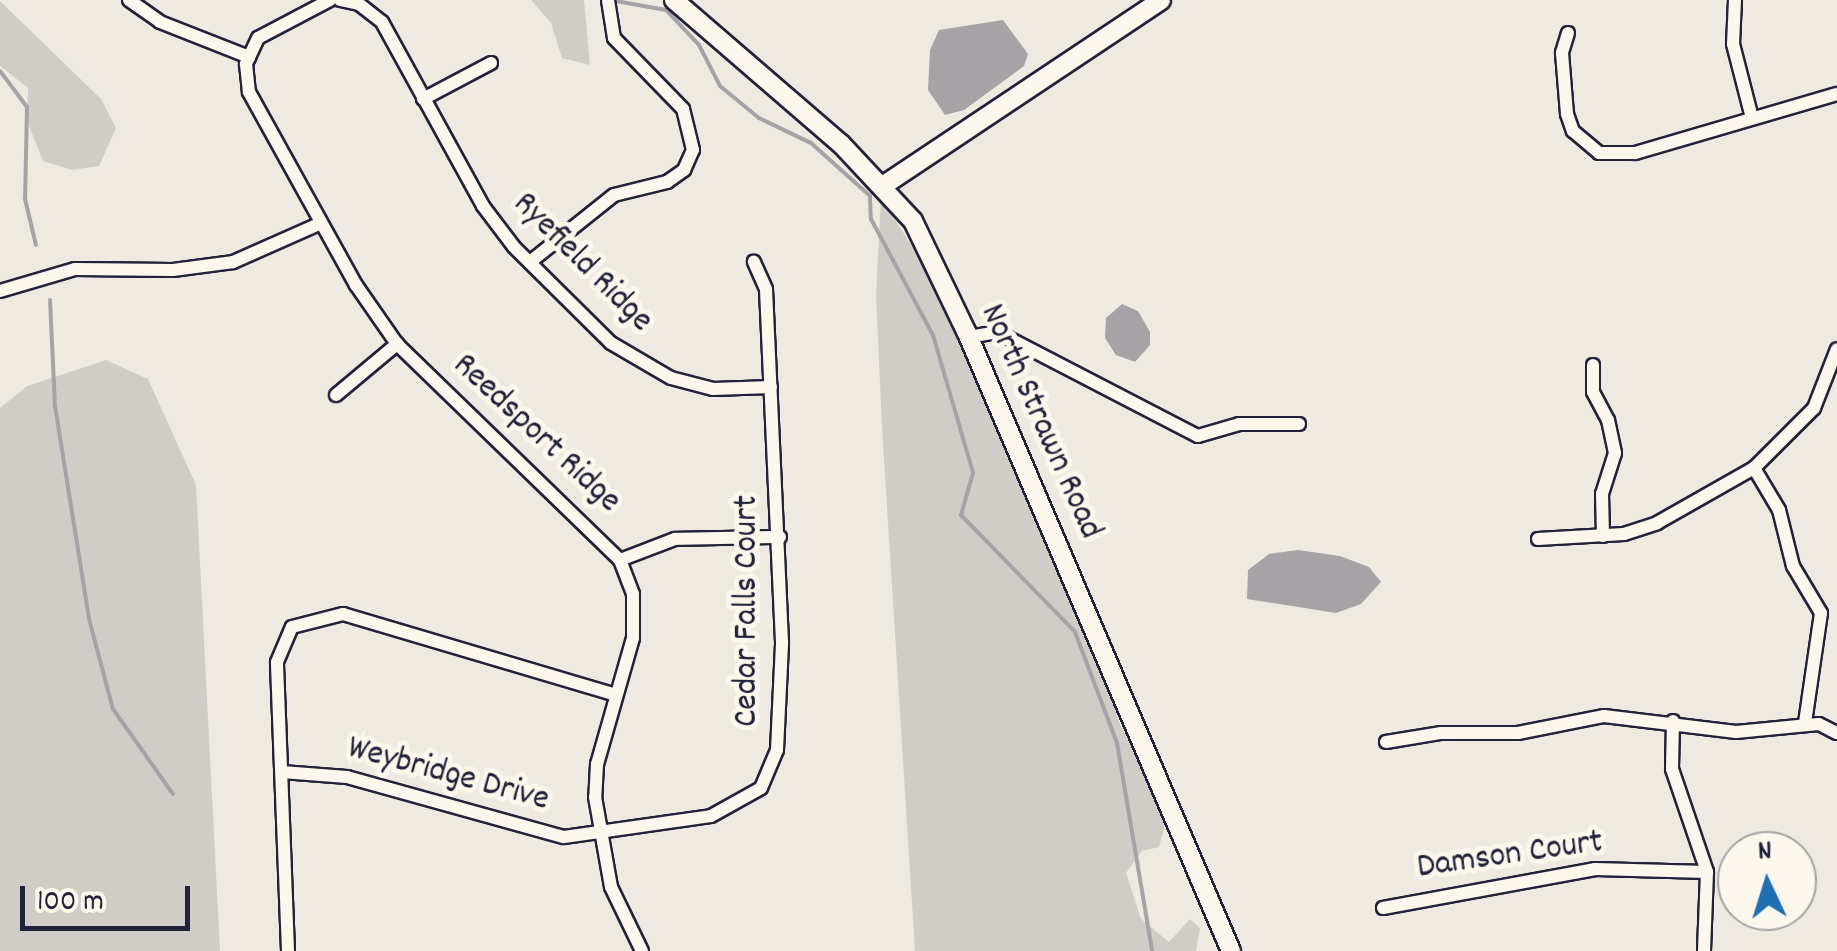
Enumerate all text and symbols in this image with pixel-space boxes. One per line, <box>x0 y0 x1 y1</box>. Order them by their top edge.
street label: Ryefield Ridge <box>503 184 661 342</box>
street label: North Strawn Road <box>969 298 1111 546</box>
street label: Reedsport Ridge <box>443 345 629 523</box>
street label: Cedar Falls Court <box>727 495 769 727</box>
street label: Weybridge Drive <box>343 728 553 822</box>
street label: Damson Court <box>1415 822 1605 890</box>
north arrow <box>1717 831 1817 931</box>
text: N <box>1757 833 1773 874</box>
scale bar <box>25 866 195 928</box>
text: 100 m <box>37 882 104 925</box>

